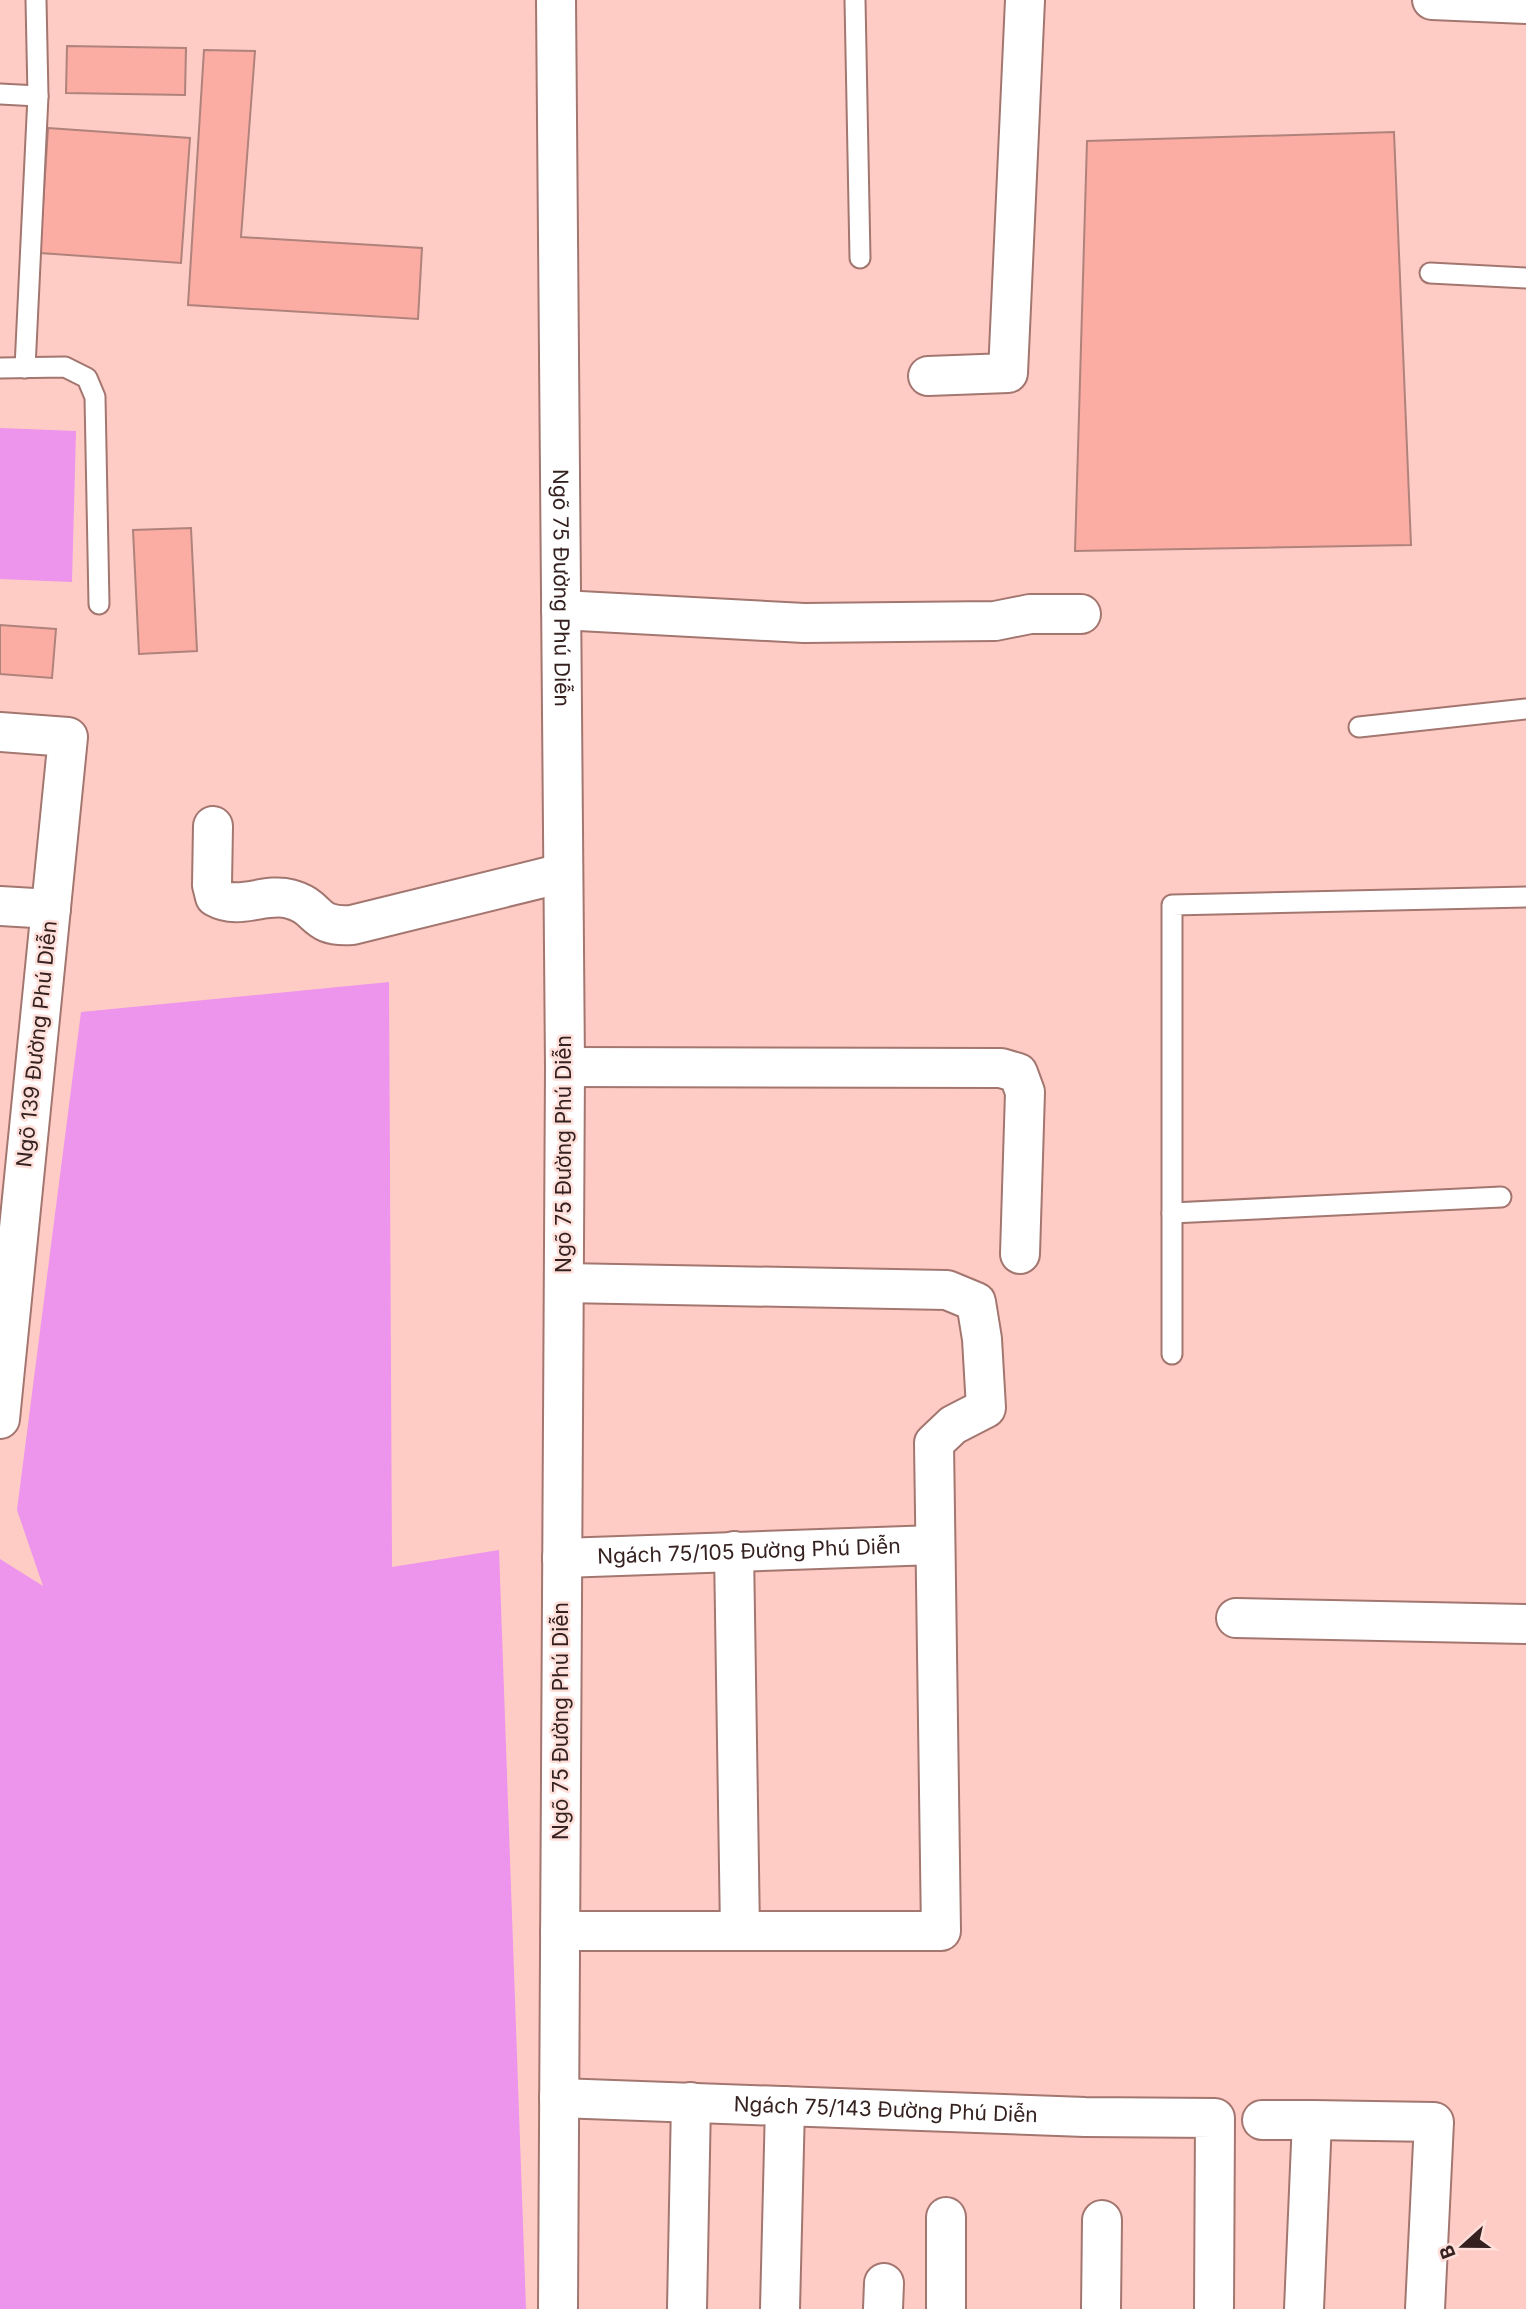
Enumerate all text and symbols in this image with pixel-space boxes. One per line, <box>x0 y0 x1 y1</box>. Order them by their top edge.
street label: Ngõ 75 Đường Phú Diễn <box>548 469 575 707</box>
street label: Ngõ 139 Đường Phú Diễn <box>11 919 62 1169</box>
street label: Ngõ 75 Đường Phú Diễn <box>551 1035 576 1273</box>
street label: Ngách 75/105 Đường Phú Diễn <box>597 1533 901 1569</box>
street label: Ngõ 75 Đường Phú Diễn <box>548 1602 573 1840</box>
street label: Ngách 75/143 Đường Phú Diễn <box>733 2091 1038 2127</box>
north arrow <box>1428 2211 1498 2281</box>
text: B <box>1435 2242 1461 2262</box>

